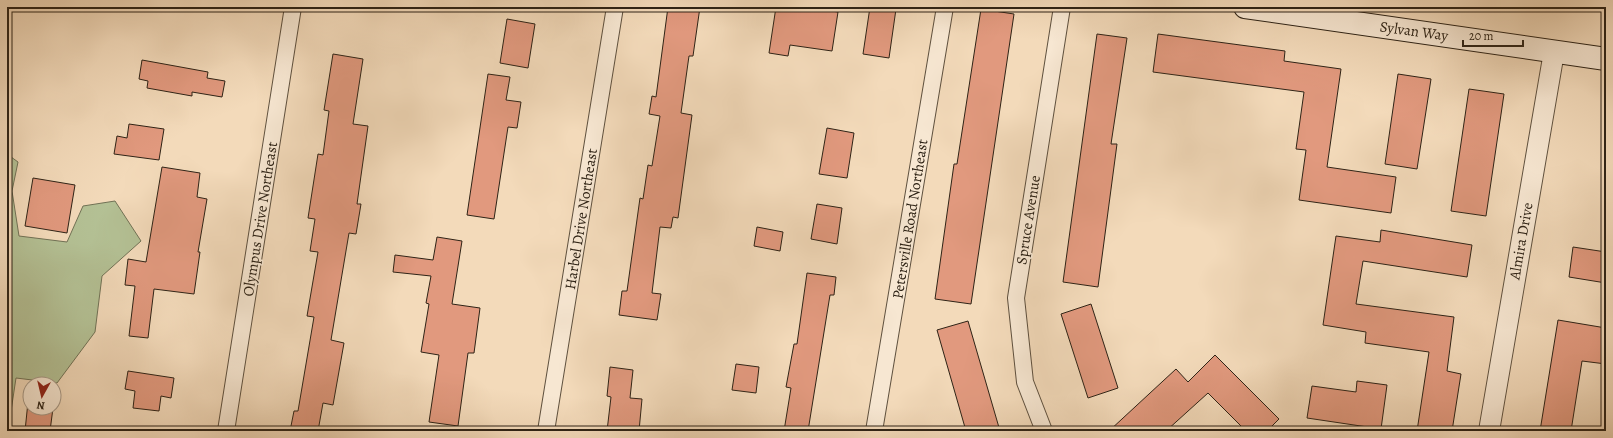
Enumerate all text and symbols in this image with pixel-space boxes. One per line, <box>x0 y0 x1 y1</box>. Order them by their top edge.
street label: Sylvan Way <box>1379 16 1450 46</box>
scale bar <box>1463 22 1523 48</box>
text: 20 m <box>1469 28 1493 44</box>
street label: Petersville Road Northeast <box>888 138 932 300</box>
street label: Olympus Drive Northeast <box>238 140 282 298</box>
street label: Harbel Drive Northeast <box>560 147 602 291</box>
street label: Spruce Avenue <box>1011 174 1045 266</box>
street label: Almira Drive <box>1504 201 1538 282</box>
north arrow <box>22 376 62 416</box>
text: N <box>36 397 46 413</box>

